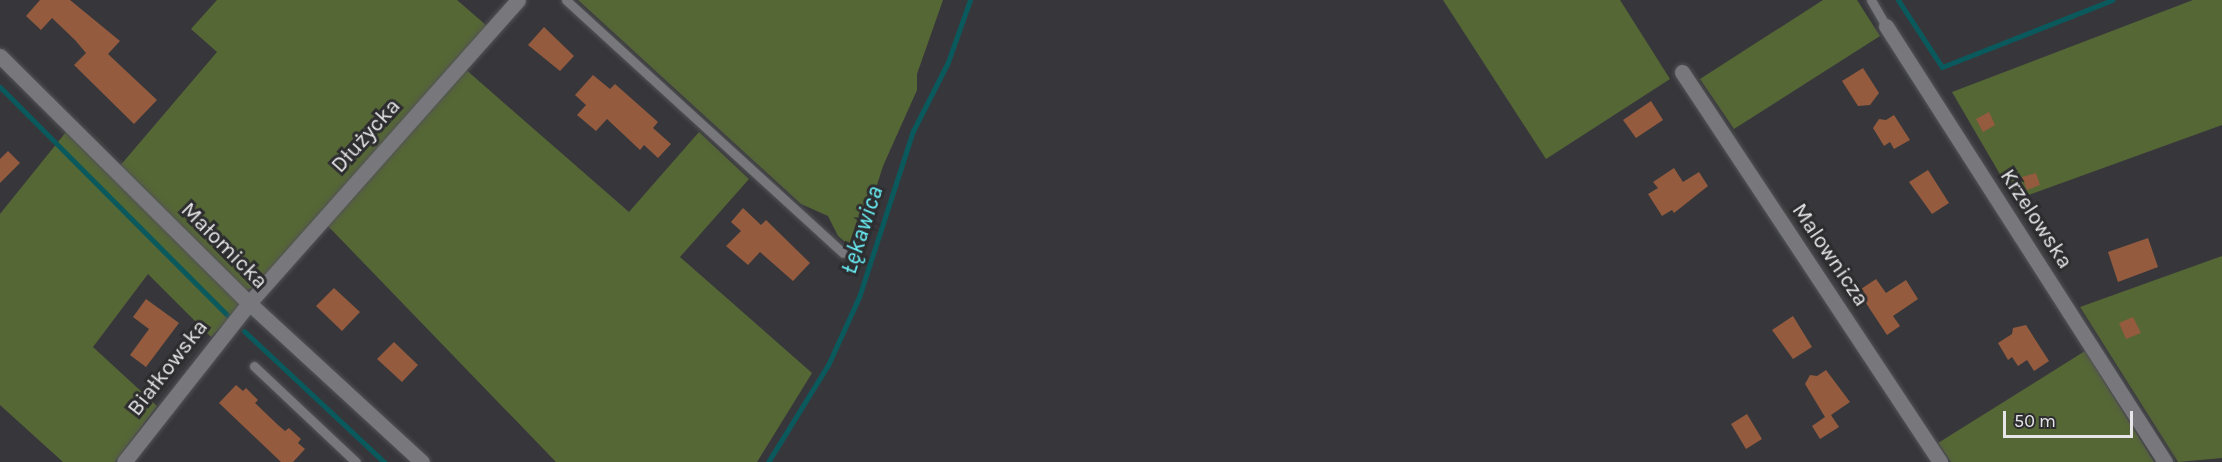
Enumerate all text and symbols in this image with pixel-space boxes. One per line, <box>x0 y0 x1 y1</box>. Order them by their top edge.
street label: Dłużycka <box>326 94 406 178</box>
street label: Krzelowska <box>1994 164 2078 274</box>
water label: Łękawica <box>834 182 890 278</box>
street label: Małomicka <box>175 197 273 295</box>
street label: Malownicza <box>1786 198 1874 312</box>
street label: Białkowska <box>122 315 214 421</box>
scale bar <box>2006 399 2136 437</box>
text: 50 m <box>2014 410 2056 432</box>

